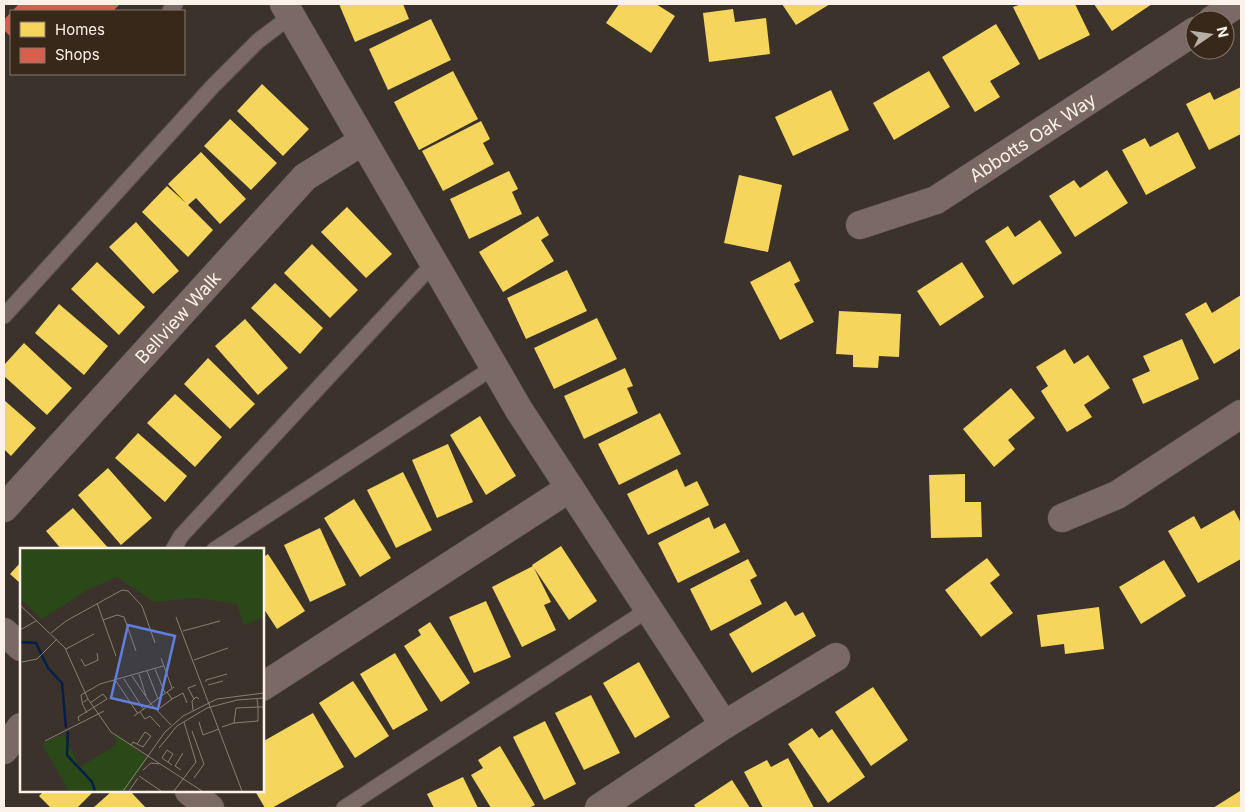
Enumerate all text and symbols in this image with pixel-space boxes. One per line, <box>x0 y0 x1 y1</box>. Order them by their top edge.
legend <box>10 10 185 75</box>
north arrow <box>1185 10 1235 60</box>
text: Homes <box>55 20 105 39</box>
text: N <box>1214 25 1233 39</box>
text: Shops <box>55 45 100 64</box>
street label: Abbotts Oak Way <box>965 88 1099 186</box>
street label: Bellview Walk <box>131 267 225 367</box>
inset map <box>20 548 264 792</box>

